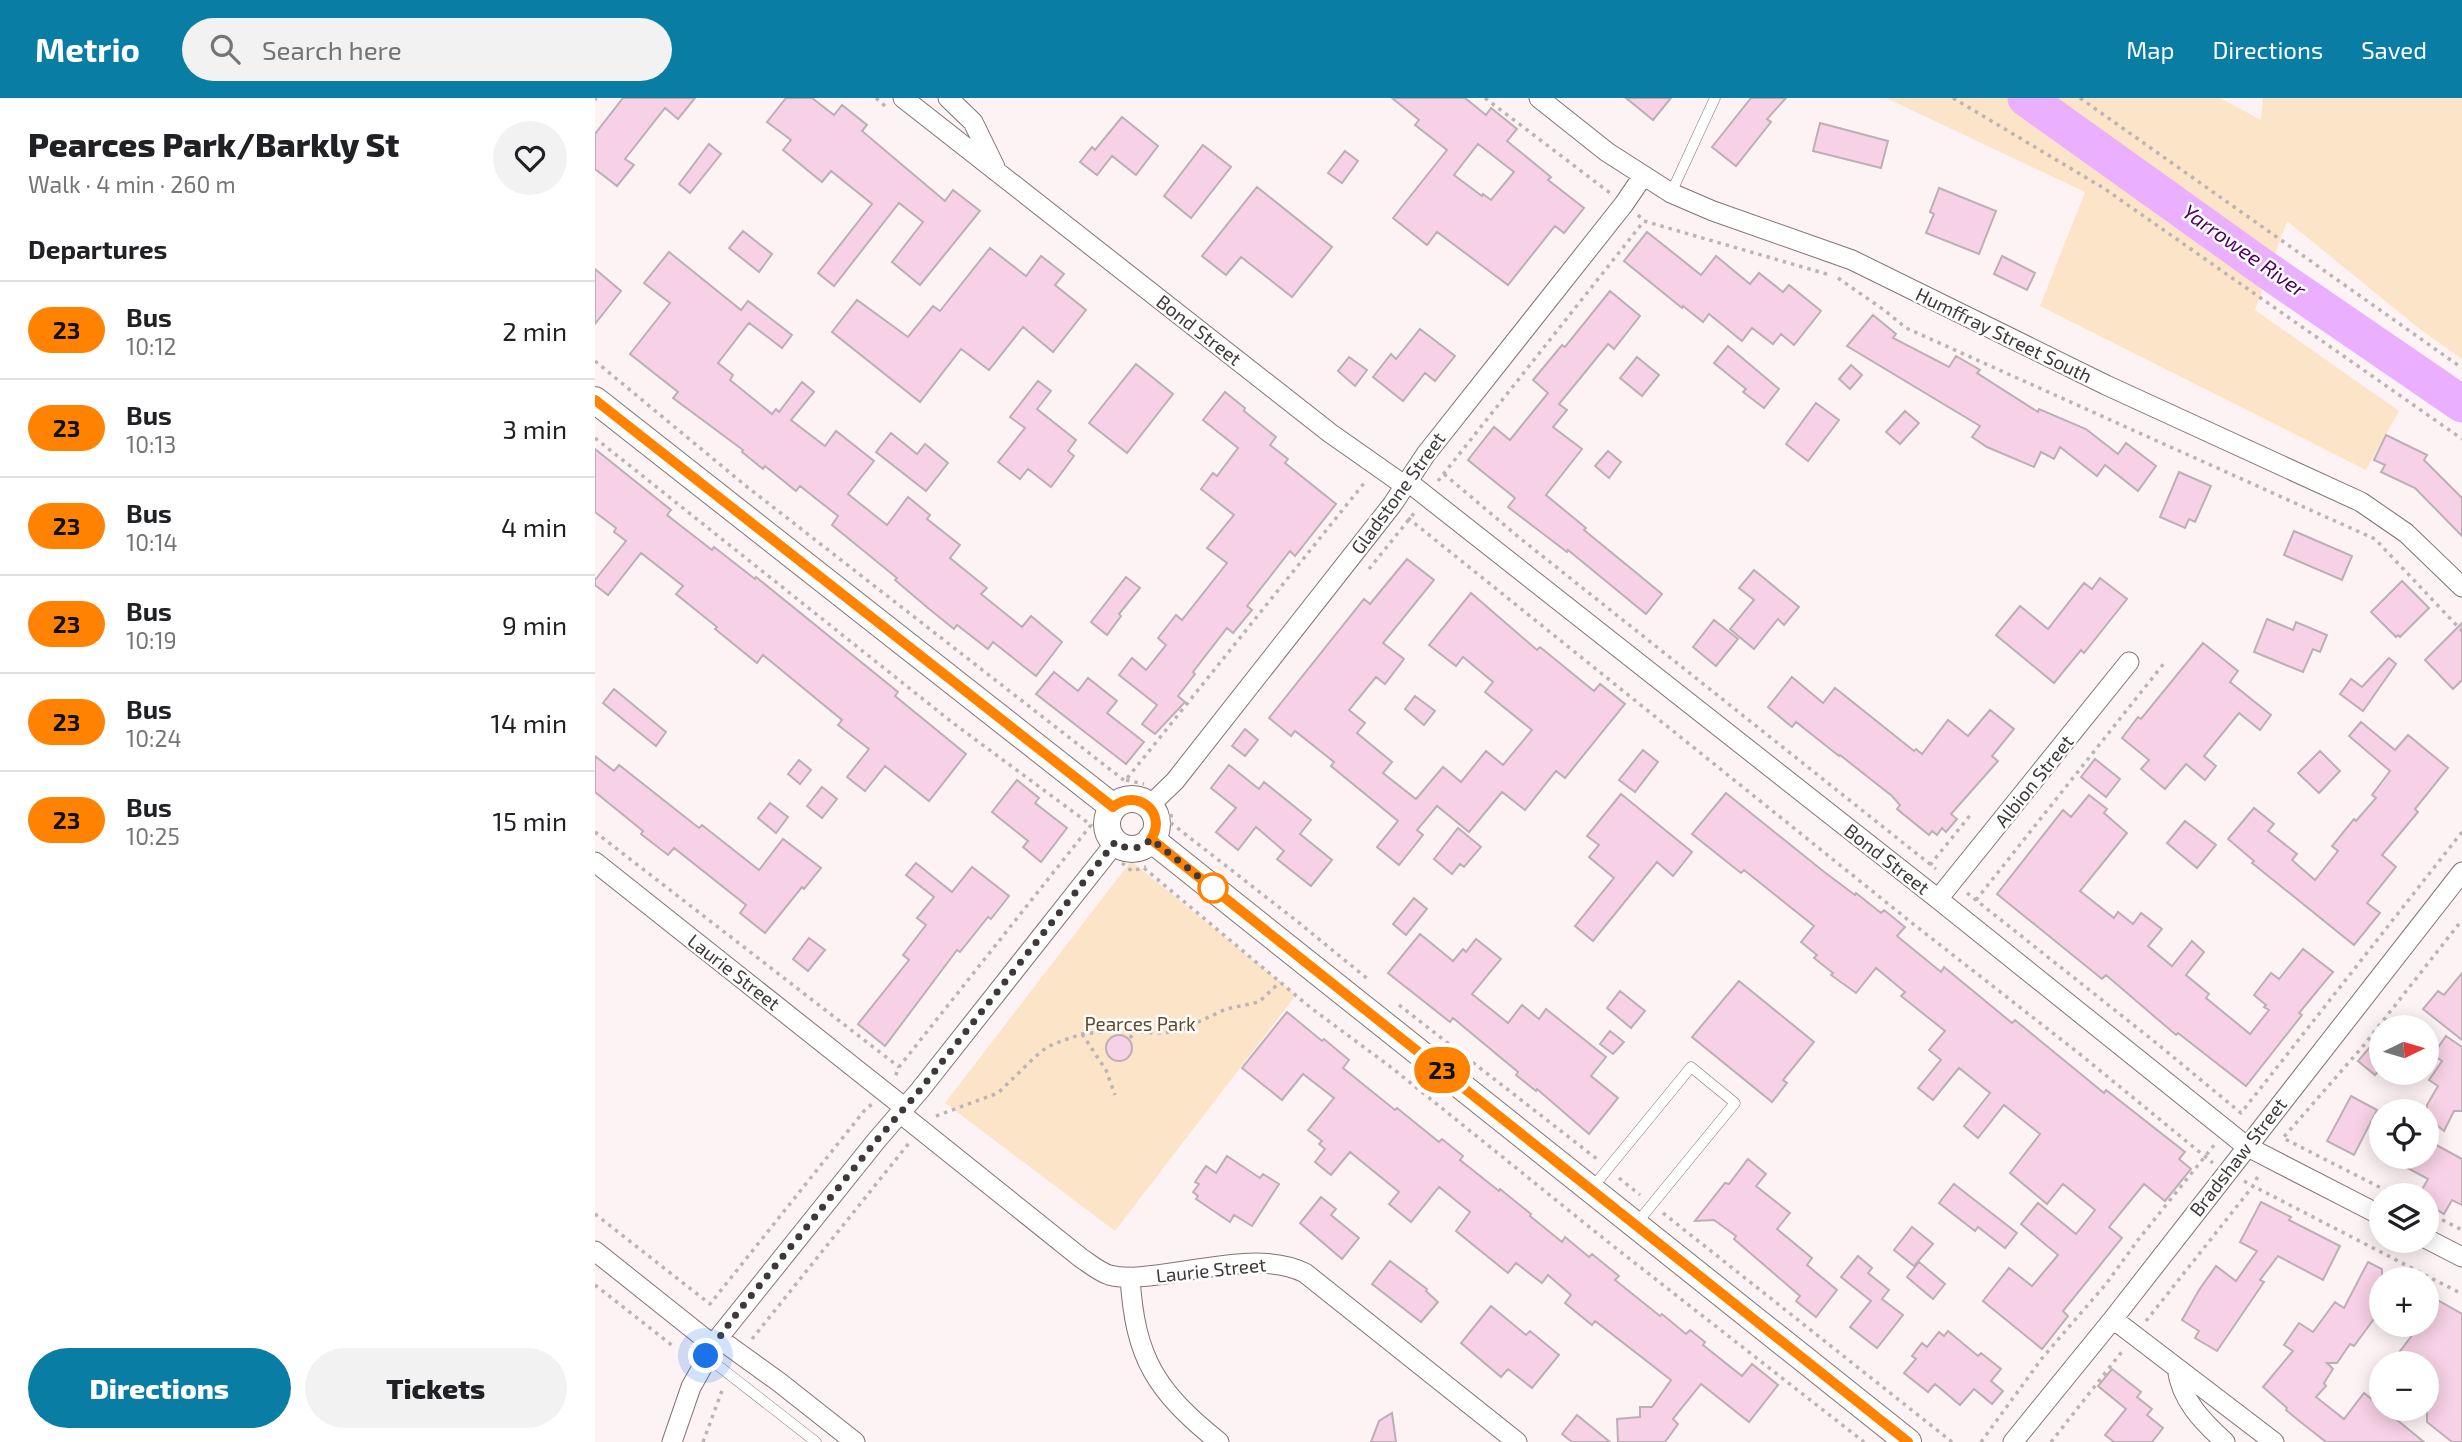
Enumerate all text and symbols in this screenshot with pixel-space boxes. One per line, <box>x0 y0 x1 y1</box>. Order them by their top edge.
search box <box>182 18 672 81</box>
text: Metrio <box>35 29 140 69</box>
icon: search <box>206 30 244 68</box>
text: Search here <box>262 34 402 65</box>
text: Map <box>2126 35 2174 64</box>
text: Directions <box>2212 35 2323 64</box>
text: Saved <box>2361 35 2427 64</box>
button: heart <box>493 121 567 195</box>
text: Pearces Park/Barkly St <box>28 124 399 164</box>
text: Walk · 4 min · 260 m <box>28 170 236 198</box>
water label: Yarrowee River <box>2178 198 2312 302</box>
text: Departures <box>28 233 167 264</box>
street label: Humffray Street South <box>1912 282 2096 387</box>
street label: Bond Street <box>1152 289 1246 370</box>
text: Bus <box>126 301 172 332</box>
text: 23 <box>53 315 80 344</box>
text: 2 min <box>502 315 567 346</box>
text: 10:12 <box>126 332 177 360</box>
text: Bus <box>126 399 172 430</box>
text: 23 <box>53 413 80 442</box>
text: 3 min <box>502 413 567 444</box>
street label: Gladstone Street <box>1346 427 1449 558</box>
text: 10:13 <box>126 430 176 458</box>
text: Bus <box>126 497 172 528</box>
text: 23 <box>53 511 80 540</box>
text: 4 min <box>501 511 567 542</box>
text: 10:14 <box>126 528 178 556</box>
text: Bus <box>126 595 172 626</box>
text: 23 <box>53 609 80 638</box>
text: 9 min <box>502 609 567 640</box>
text: 10:19 <box>126 626 177 654</box>
text: Bus <box>126 693 172 724</box>
text: 23 <box>53 707 80 736</box>
text: 14 min <box>491 707 567 738</box>
text: 10:24 <box>126 724 182 752</box>
street label: Albion Street <box>1989 730 2078 831</box>
text: Bus <box>126 791 172 822</box>
text: 23 <box>53 805 80 834</box>
text: 15 min <box>493 805 567 836</box>
street label: Bond Street <box>1840 818 1934 899</box>
text: 10:25 <box>126 822 180 850</box>
unlabelled marker <box>1198 873 1228 903</box>
street label: Laurie Street <box>684 928 785 1015</box>
park label: Pearces Park <box>1084 1012 1196 1035</box>
north arrow <box>2369 1015 2439 1085</box>
map controls <box>2369 1015 2439 1421</box>
line badge: 23 <box>1411 1047 1473 1093</box>
text: 23 <box>1428 1055 1456 1084</box>
street label: Bradshaw Street <box>2184 1093 2291 1221</box>
button: locate <box>2369 1099 2439 1169</box>
button: layers <box>2369 1183 2439 1253</box>
street label: Laurie Street <box>1155 1252 1267 1287</box>
button: + <box>2369 1267 2439 1337</box>
your location <box>688 1338 723 1373</box>
button: Directions <box>28 1348 291 1428</box>
button: Tickets <box>305 1348 567 1428</box>
button: − <box>2369 1351 2439 1421</box>

